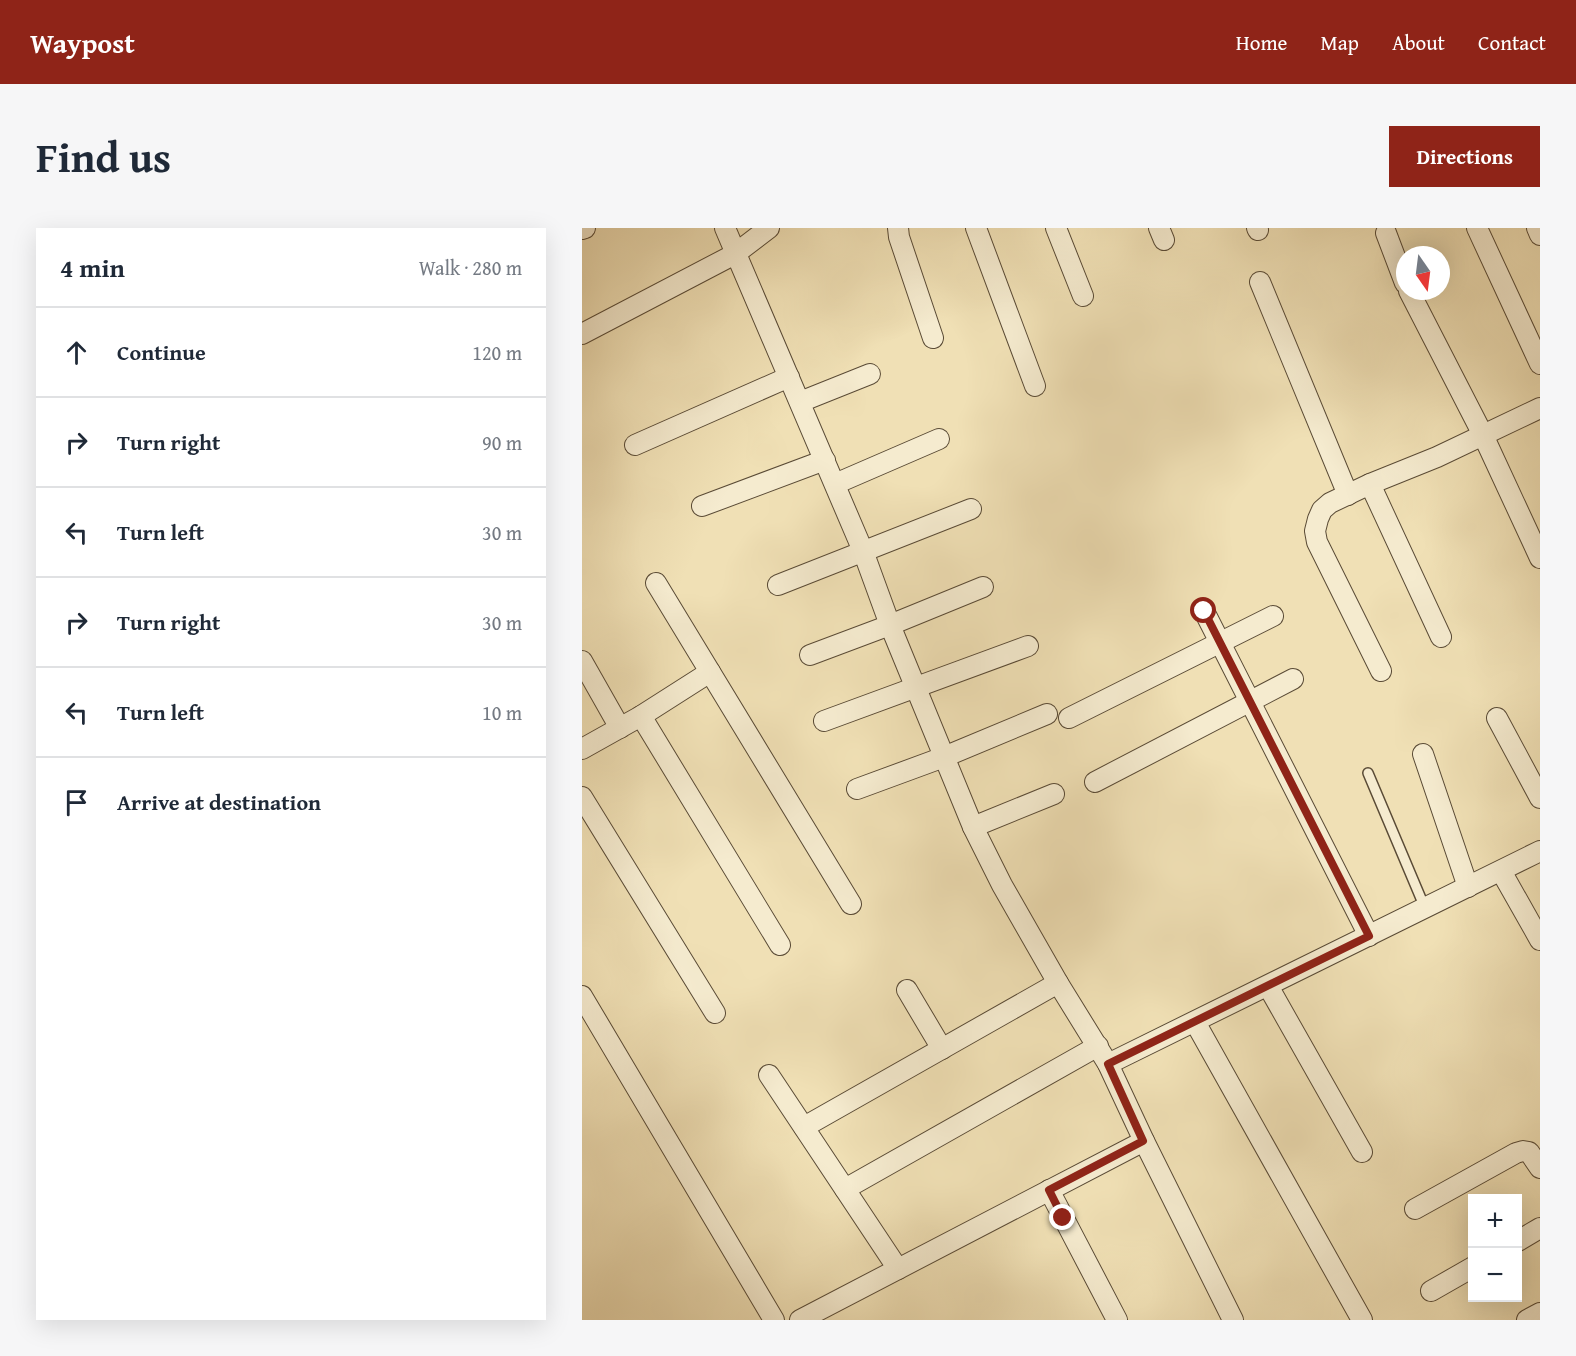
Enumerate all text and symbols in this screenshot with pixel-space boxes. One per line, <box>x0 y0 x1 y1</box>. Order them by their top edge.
text: Waypost <box>30 22 135 63</box>
text: Home <box>1236 27 1287 58</box>
text: Map <box>1320 27 1359 58</box>
text: About <box>1392 27 1445 58</box>
text: Contact <box>1478 27 1546 58</box>
text: Find us <box>36 126 171 187</box>
button: Directions <box>1389 126 1540 187</box>
north arrow <box>1396 246 1450 300</box>
text: 4 min <box>60 248 125 287</box>
text: Walk · 280 m <box>419 253 522 282</box>
icon: ahead <box>60 336 93 369</box>
text: Continue <box>117 336 206 368</box>
text: 120 m <box>472 338 522 367</box>
icon: right <box>60 426 93 459</box>
text: Turn right <box>117 426 220 458</box>
text: 90 m <box>482 428 522 457</box>
icon: left <box>60 516 93 549</box>
text: Turn left <box>117 516 204 548</box>
text: 30 m <box>482 518 522 547</box>
route start <box>1190 597 1216 623</box>
icon: right <box>60 606 93 639</box>
text: Turn right <box>117 606 220 638</box>
text: 30 m <box>482 608 522 637</box>
icon: left <box>60 696 93 729</box>
text: Turn left <box>117 696 204 728</box>
text: 10 m <box>482 698 522 727</box>
icon: arrive <box>60 786 93 819</box>
text: Arrive at destination <box>117 786 321 818</box>
map controls <box>1468 1194 1522 1302</box>
button: + <box>1468 1194 1522 1248</box>
route end <box>1049 1204 1075 1230</box>
button: − <box>1468 1248 1522 1302</box>

